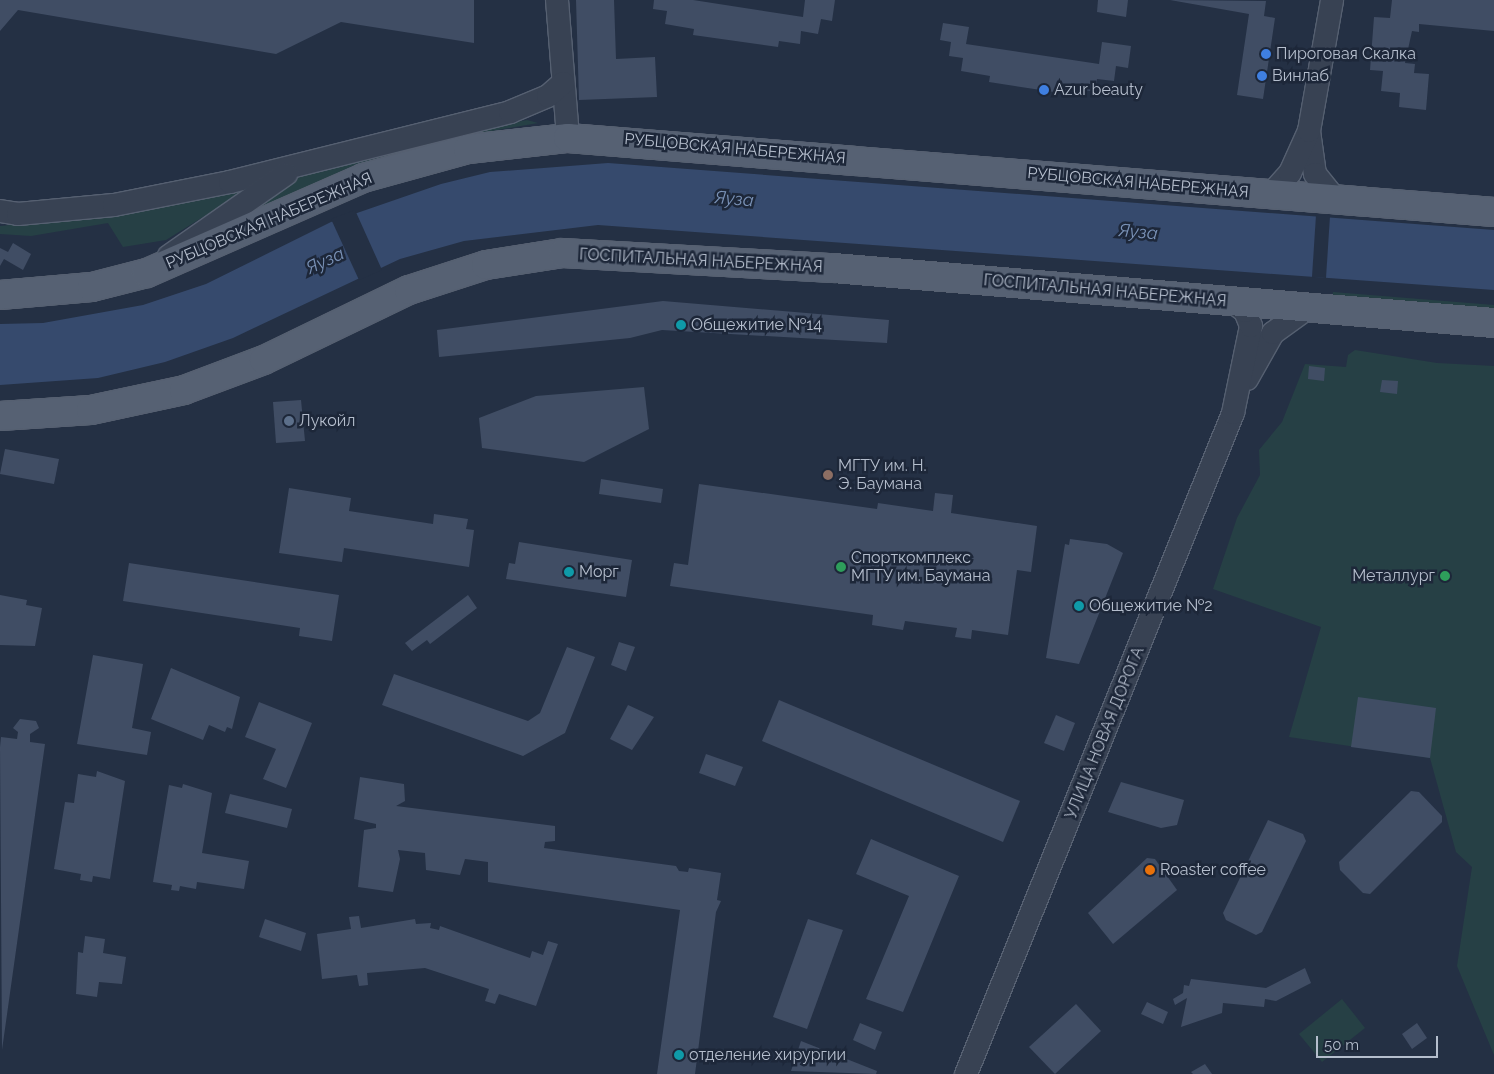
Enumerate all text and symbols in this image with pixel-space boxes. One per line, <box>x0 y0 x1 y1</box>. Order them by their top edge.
place label: Пироговая Скалка <box>1276 44 1416 64</box>
marker: Пироговая Скалка <box>1260 48 1272 60</box>
place label: Винлаб <box>1272 66 1329 86</box>
marker: Винлаб <box>1256 70 1268 82</box>
place label: Azur beauty <box>1054 80 1143 100</box>
marker: Azur beauty <box>1038 84 1050 96</box>
street label: РУБЦОВСКАЯ НАБЕРЕЖНАЯ <box>624 130 846 168</box>
street label: РУБЦОВСКАЯ НАБЕРЕЖНАЯ <box>1027 164 1249 202</box>
street label: РУБЦОВСКАЯ НАБЕРЕЖНАЯ <box>163 169 375 273</box>
water label: Яуза <box>713 187 755 211</box>
water label: Яуза <box>1117 220 1159 244</box>
water label: Яуза <box>302 243 348 279</box>
street label: ГОСПИТАЛЬНАЯ НАБЕРЕЖНАЯ <box>579 245 823 277</box>
street label: ГОСПИТАЛЬНАЯ НАБЕРЕЖНАЯ <box>983 271 1227 311</box>
place label: Общежитие №14 <box>691 315 822 335</box>
marker: Общежитие №14 <box>675 319 687 331</box>
place label: Лукойл <box>299 411 355 431</box>
marker: Лукойл <box>283 415 295 427</box>
place label: МГТУ им. Н. Э. Баумана <box>838 456 927 494</box>
marker: МГТУ им. Н. Э. Баумана <box>822 469 834 481</box>
place label: Спорткомплекс МГТУ им. Баумана <box>851 548 990 586</box>
marker: Спорткомплекс МГТУ им. Баумана <box>835 561 847 573</box>
place label: Морг <box>579 562 619 582</box>
marker: Морг <box>563 566 575 578</box>
place label: Металлург <box>1352 566 1435 586</box>
marker: Металлург <box>1439 570 1451 582</box>
place label: Общежитие №2 <box>1089 596 1213 616</box>
marker: Общежитие №2 <box>1073 600 1085 612</box>
street label: УЛИЦА НОВАЯ ДОРОГА <box>1062 644 1148 822</box>
place label: Roaster coffee <box>1160 860 1266 880</box>
marker: Roaster coffee <box>1144 864 1156 876</box>
scale bar <box>1319 1026 1442 1058</box>
text: 50 m <box>1324 1036 1359 1054</box>
place label: отделение хирургии <box>689 1045 846 1065</box>
marker: отделение хирургии <box>673 1049 685 1061</box>

